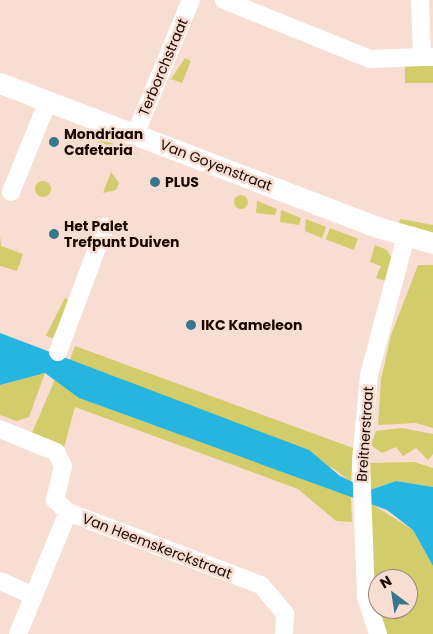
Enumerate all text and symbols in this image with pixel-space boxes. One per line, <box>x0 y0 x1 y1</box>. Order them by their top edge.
street label: Terborchstraat <box>135 16 191 118</box>
place label: Mondriaan Cafetaria <box>64 126 143 158</box>
marker: Mondriaan Cafetaria <box>48 136 60 148</box>
street label: Van Goyenstraat <box>158 136 274 194</box>
place label: PLUS <box>165 174 199 190</box>
marker: PLUS <box>149 176 161 188</box>
place label: Het Palet Trefpunt Duiven <box>64 218 180 250</box>
marker: Het Palet Trefpunt Duiven <box>48 228 60 240</box>
place label: IKC Kameleon <box>201 317 302 333</box>
marker: IKC Kameleon <box>185 319 197 331</box>
street label: Breitnerstraat <box>353 386 377 482</box>
street label: Van Heemskerckstraat <box>80 510 234 582</box>
north arrow <box>368 569 418 619</box>
text: N <box>376 571 395 593</box>

